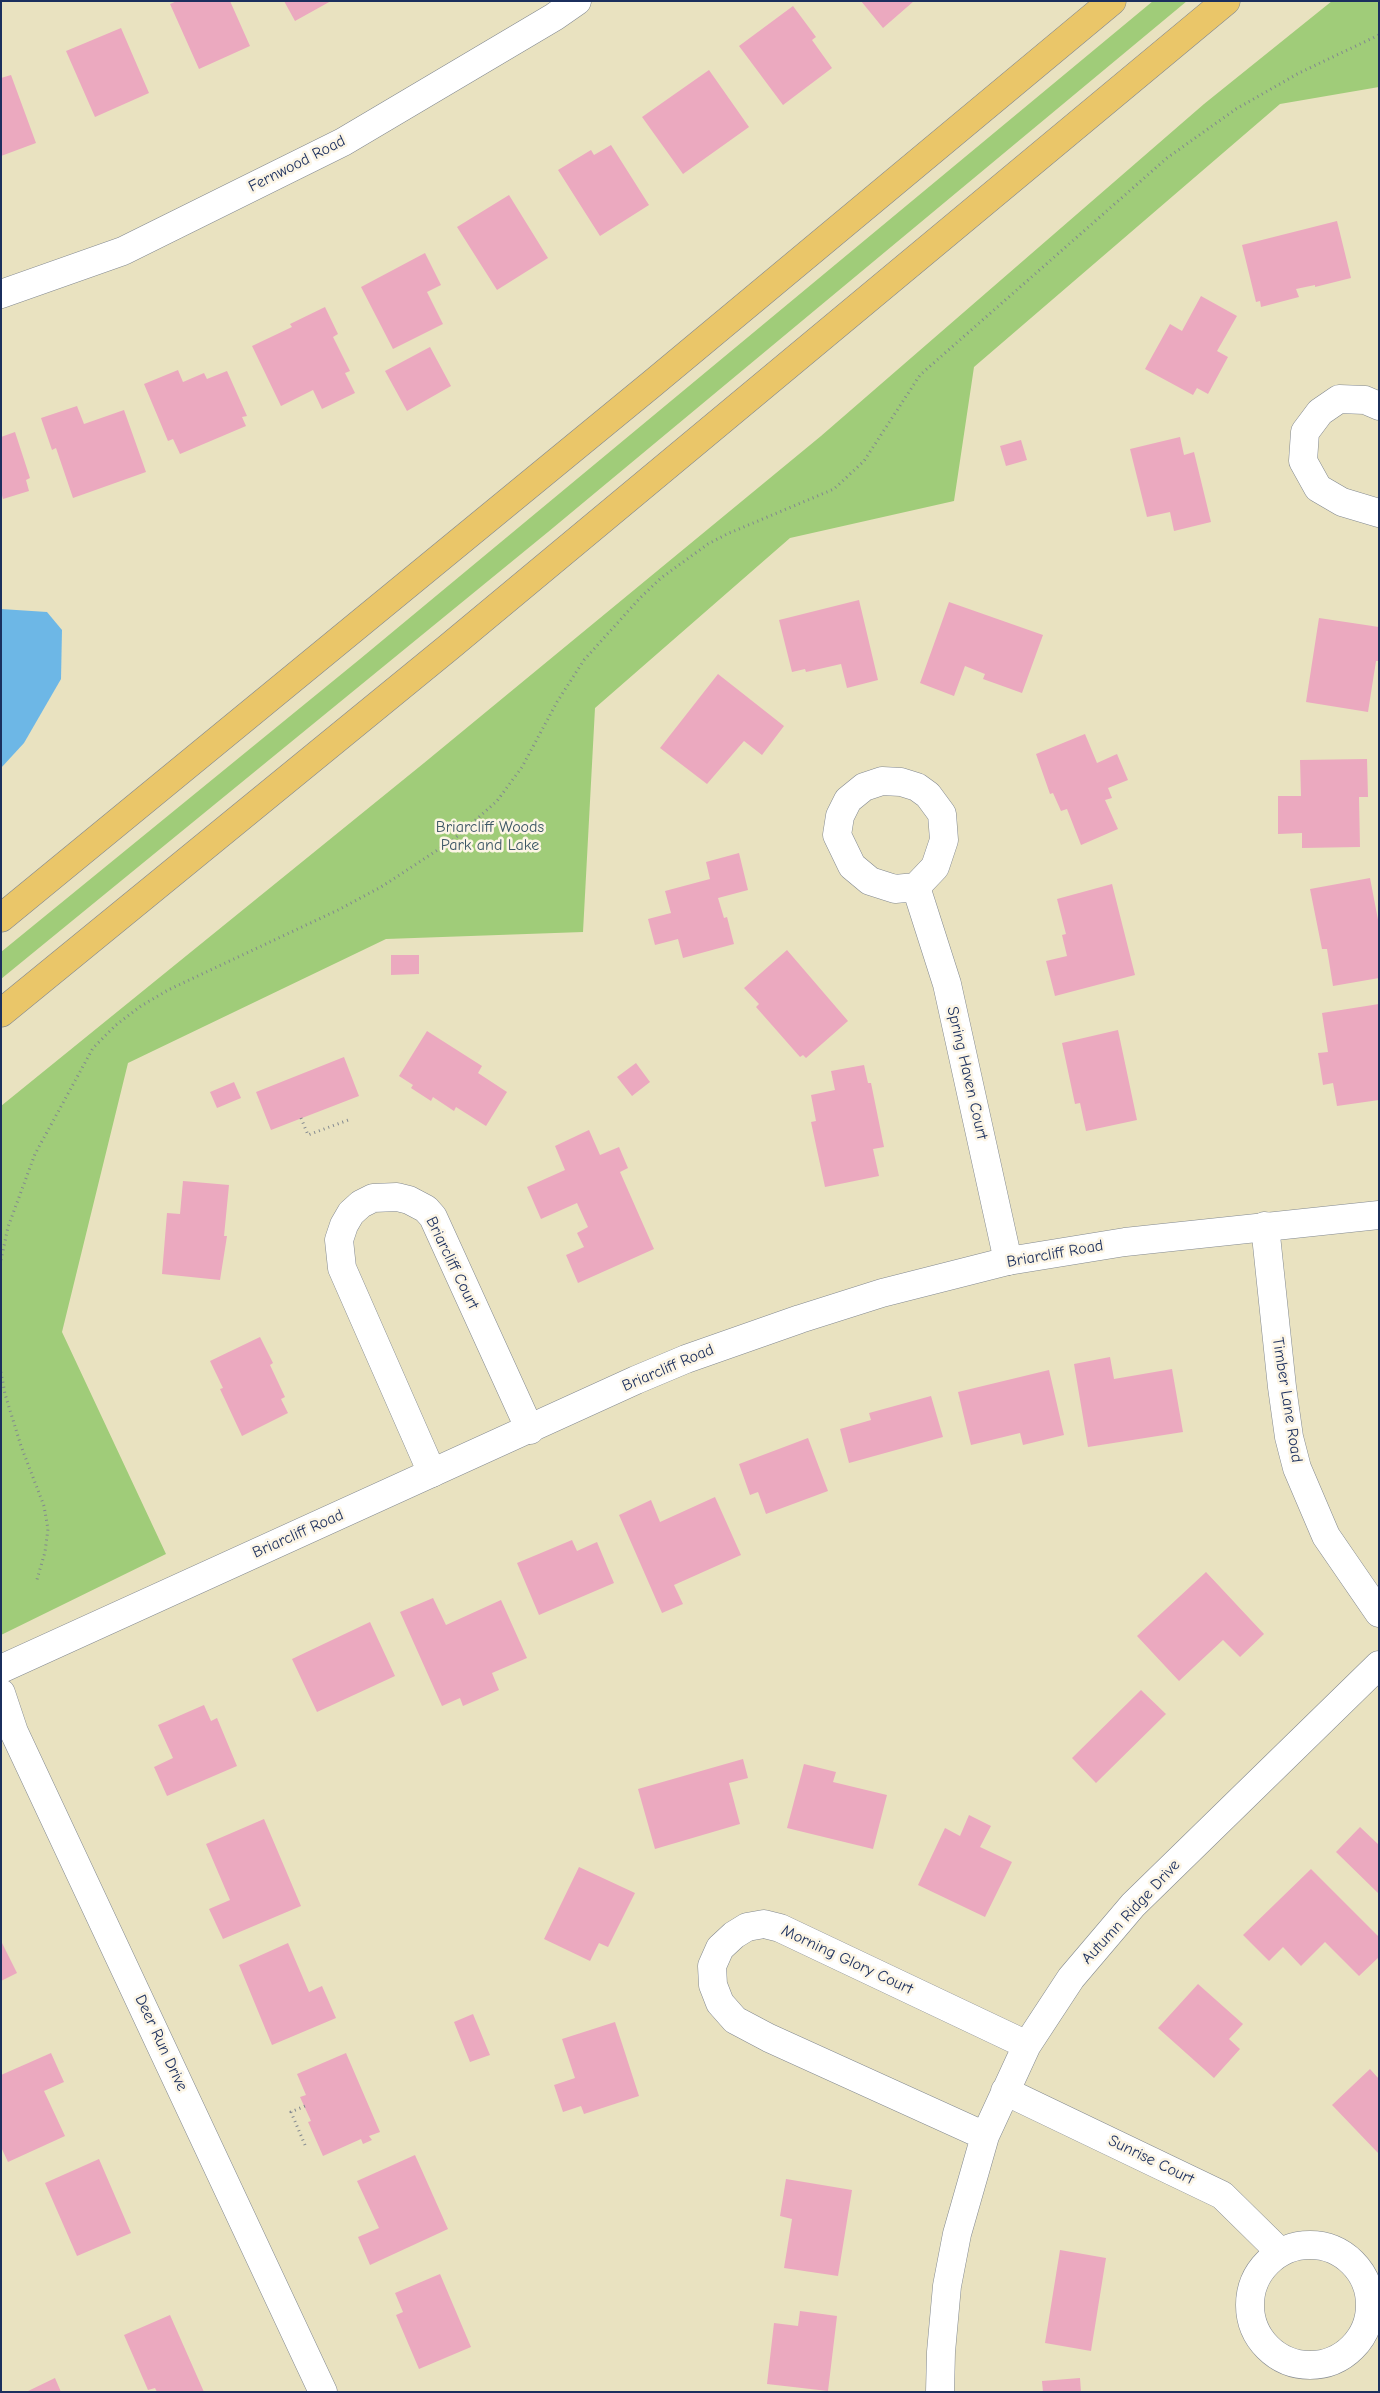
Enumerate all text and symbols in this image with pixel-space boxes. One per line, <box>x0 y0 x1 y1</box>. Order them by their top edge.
street label: Fernwood Road <box>245 131 349 197</box>
park label: Briarcliff Woods Park and Lake <box>436 817 544 855</box>
street label: Spring Haven Court <box>942 1005 992 1141</box>
street label: Briarcliff Court <box>421 1214 483 1312</box>
street label: Briarcliff Road <box>1005 1236 1105 1272</box>
street label: Timber Lane Road <box>1268 1336 1306 1464</box>
street label: Briarcliff Road <box>619 1340 717 1396</box>
street label: Briarcliff Road <box>249 1505 347 1563</box>
street label: Autumn Ridge Drive <box>1078 1856 1184 1968</box>
street label: Morning Glory Court <box>778 1921 916 1999</box>
street label: Deer Run Drive <box>130 1992 192 2094</box>
street label: Sunrise Court <box>1105 2131 1197 2189</box>

